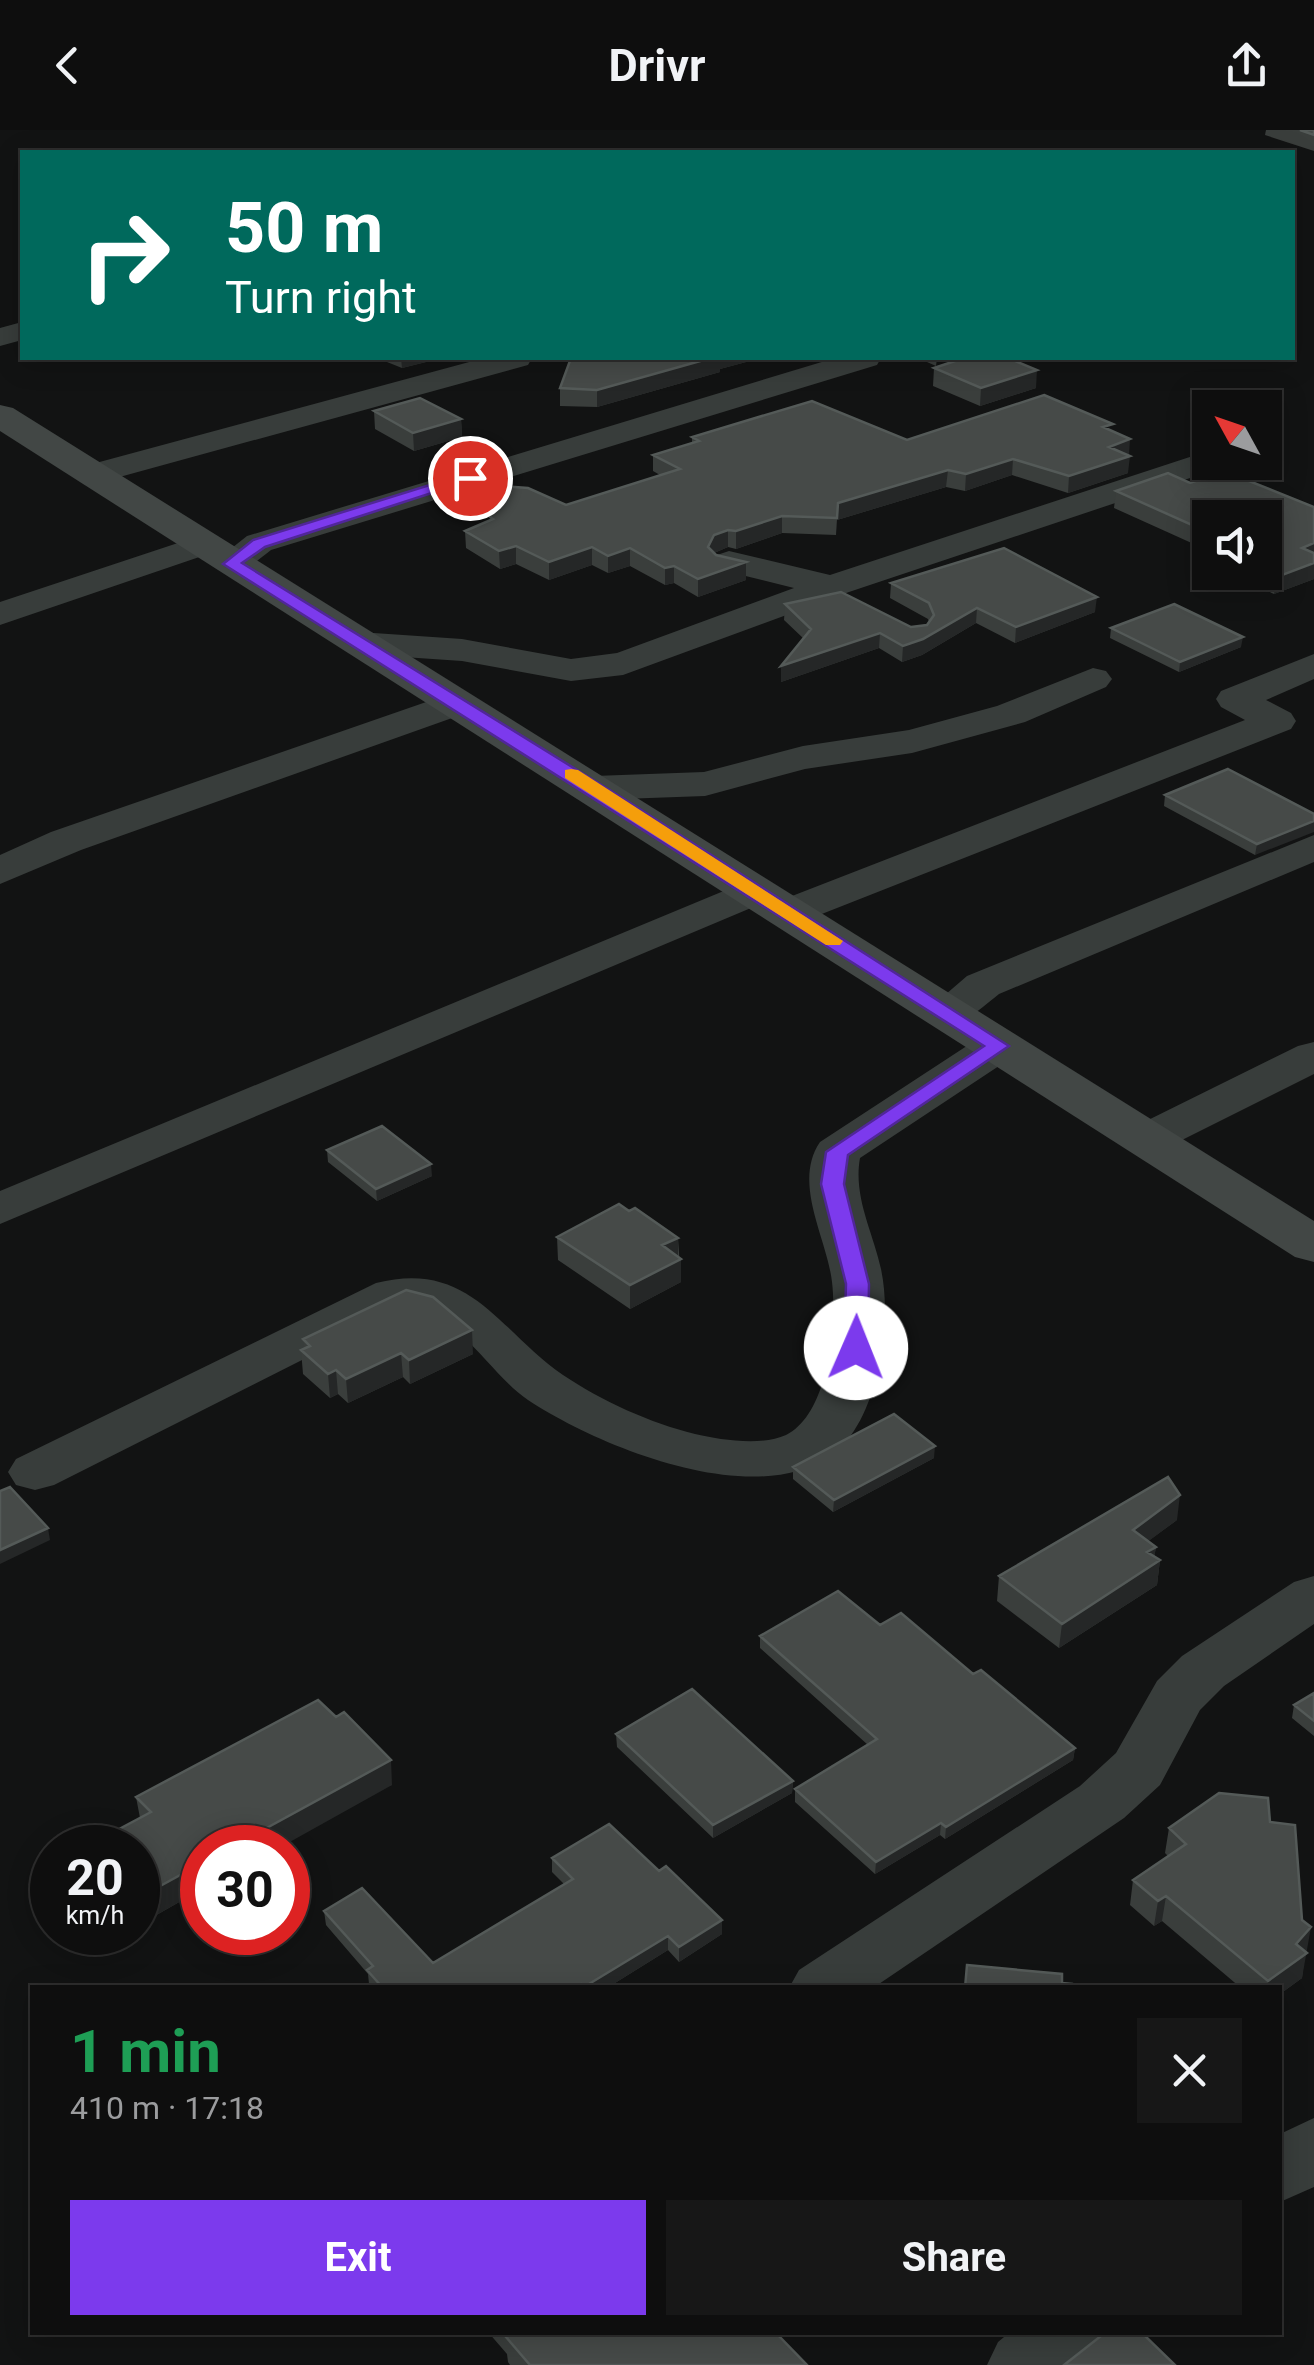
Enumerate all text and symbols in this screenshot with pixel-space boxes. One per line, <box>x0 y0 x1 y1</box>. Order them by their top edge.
icon: back <box>40 38 95 93</box>
icon: share <box>1219 38 1274 93</box>
text: Drivr <box>609 39 705 92</box>
text: 50 m <box>225 187 383 269</box>
icon: right <box>60 190 190 320</box>
text: Turn right <box>225 271 417 324</box>
north arrow <box>1192 390 1282 480</box>
map controls <box>1192 390 1282 590</box>
pin <box>428 436 513 521</box>
icon: arrive <box>443 451 498 506</box>
button: sound <box>1192 500 1282 590</box>
position arrow <box>804 1296 908 1400</box>
speed limit sign: 30 <box>180 1825 310 1955</box>
text: 20 <box>66 1849 124 1907</box>
text: km/h <box>66 1901 124 1930</box>
text: 1 min <box>70 2016 221 2087</box>
button: close <box>1137 2018 1242 2123</box>
text: 410 m · 17:18 <box>70 2089 264 2127</box>
button: Exit <box>70 2200 646 2315</box>
button: Share <box>666 2200 1242 2315</box>

